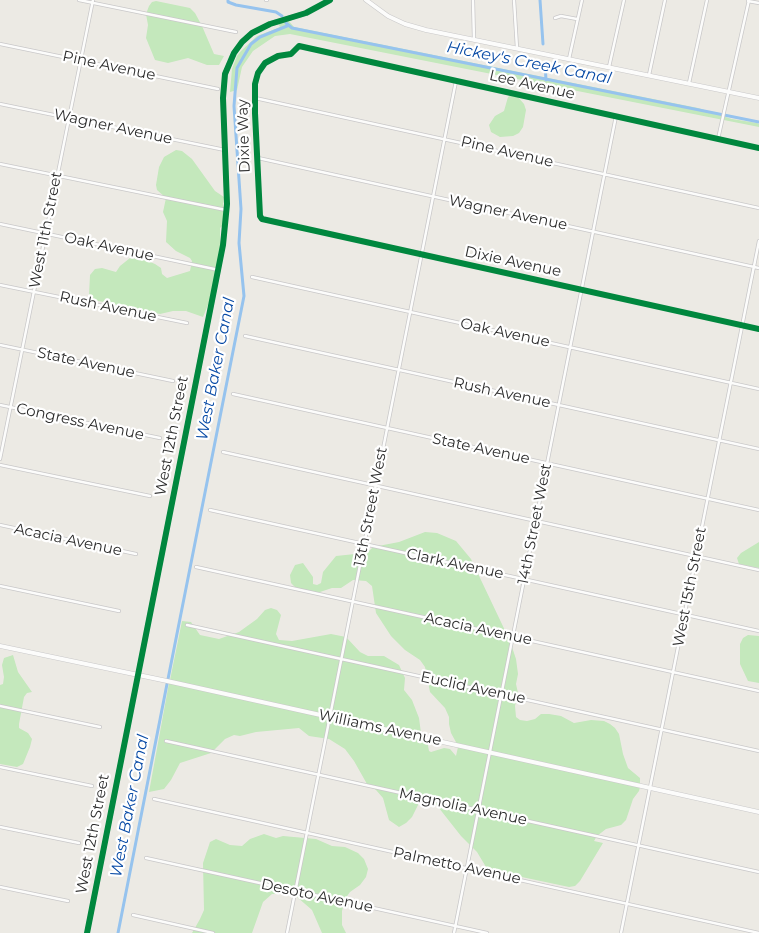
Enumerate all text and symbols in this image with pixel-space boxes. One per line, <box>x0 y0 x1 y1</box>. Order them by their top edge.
water label: Hickey's Creek Canal <box>445 38 613 88</box>
street label: Pine Avenue <box>61 47 157 85</box>
street label: Lee Avenue <box>487 66 577 104</box>
street label: Dixie Way <box>234 99 254 173</box>
street label: Wagner Avenue <box>52 106 174 148</box>
street label: Pine Avenue <box>459 133 555 171</box>
street label: West 11th Street <box>26 170 66 290</box>
street label: Wagner Avenue <box>447 192 569 234</box>
street label: Oak Avenue <box>63 229 155 265</box>
street label: Dixie Avenue <box>463 243 563 281</box>
street label: Rush Avenue <box>58 288 158 326</box>
water label: West Baker Canal <box>193 296 239 442</box>
street label: Oak Avenue <box>459 315 551 351</box>
street label: State Avenue <box>36 344 136 382</box>
street label: Rush Avenue <box>452 374 552 412</box>
street label: West 12th Street <box>152 375 192 497</box>
street label: Congress Avenue <box>14 400 146 444</box>
street label: State Avenue <box>431 430 531 468</box>
street label: 13th Street West <box>351 446 391 568</box>
street label: 14th Street West <box>514 462 556 586</box>
street label: Acacia Avenue <box>12 520 124 560</box>
street label: West 15th Street <box>670 526 710 648</box>
street label: Clark Avenue <box>405 545 505 583</box>
street label: Acacia Avenue <box>422 609 534 649</box>
street label: Euclid Avenue <box>419 668 527 708</box>
street label: Williams Avenue <box>317 706 443 750</box>
water label: West Baker Canal <box>107 733 153 879</box>
street label: West 12th Street <box>73 773 113 895</box>
street label: Magnolia Avenue <box>397 785 529 829</box>
street label: Palmetto Avenue <box>392 844 522 888</box>
street label: Desoto Avenue <box>259 875 375 917</box>

